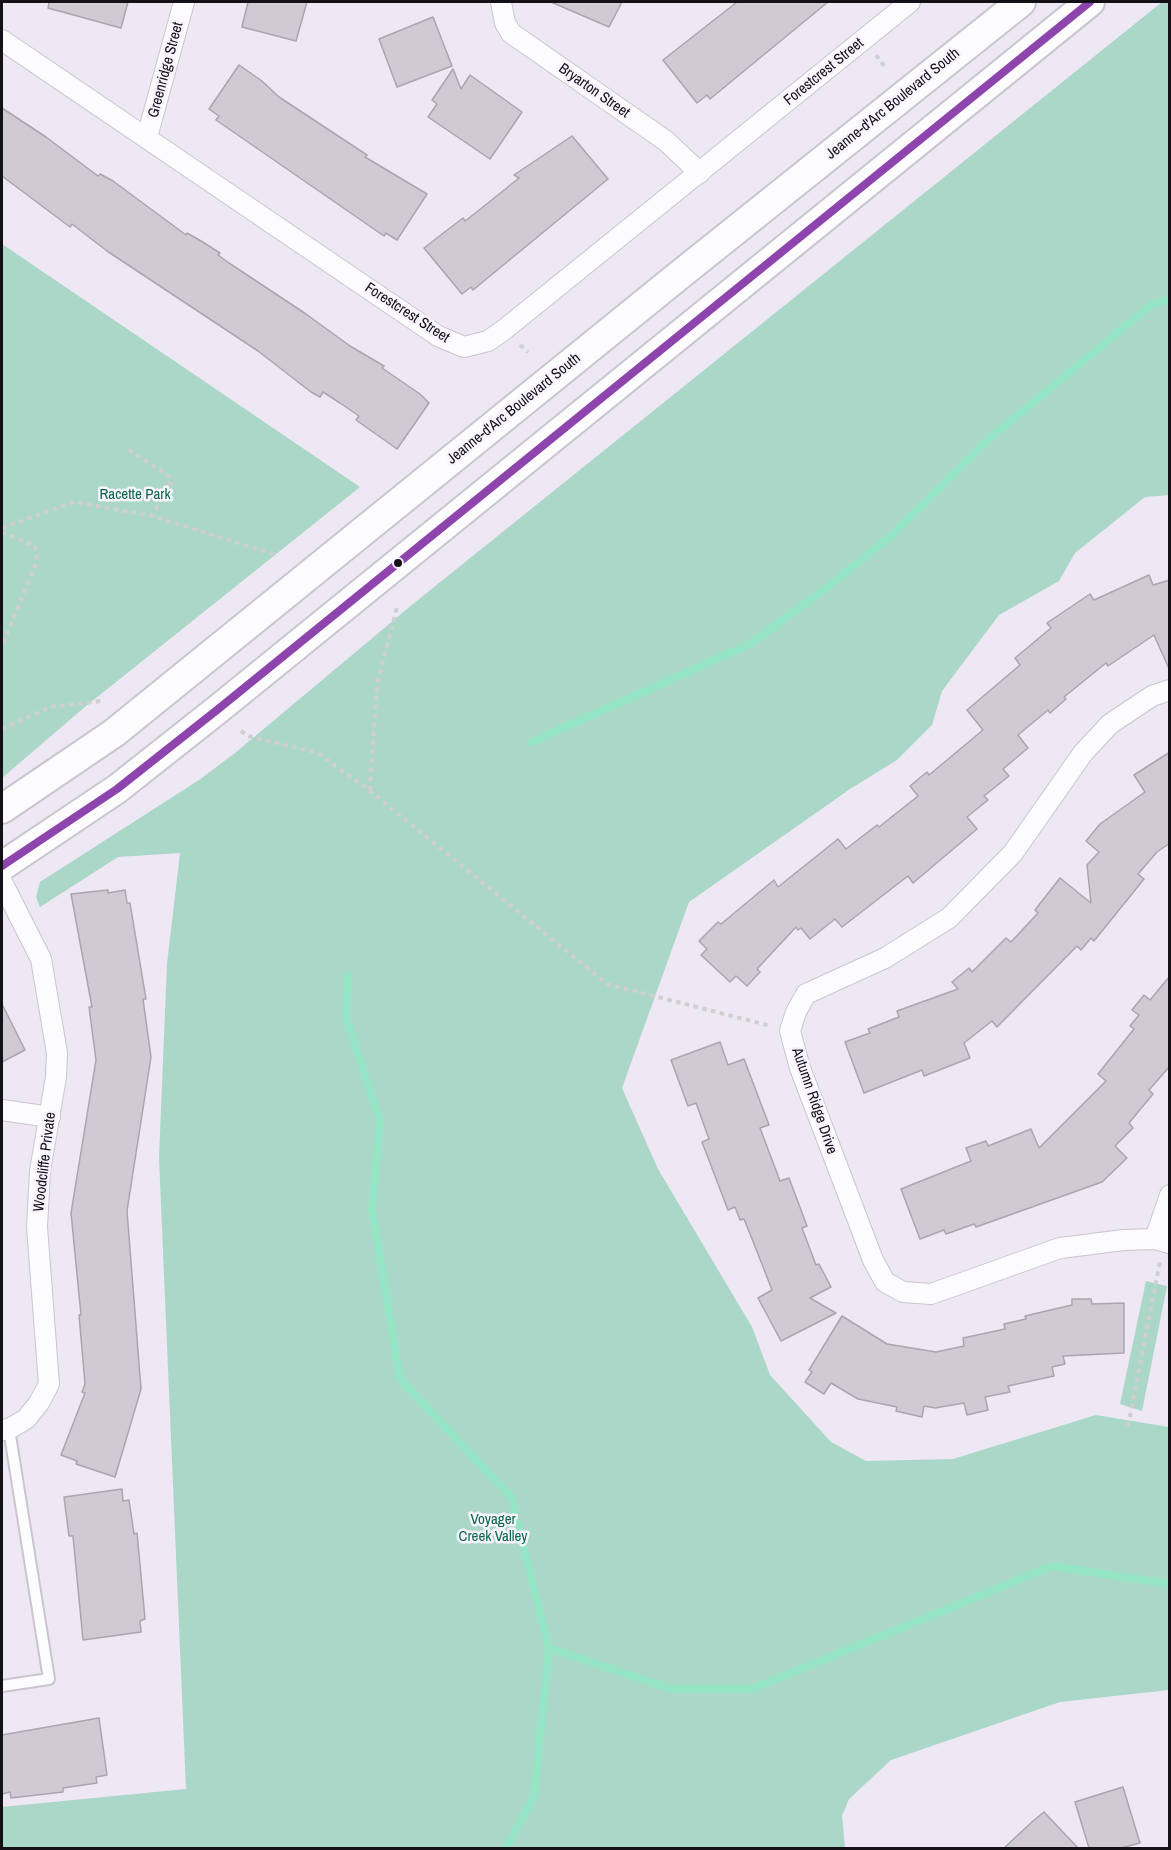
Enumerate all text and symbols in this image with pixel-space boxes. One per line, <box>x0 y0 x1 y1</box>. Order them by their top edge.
street label: Greenridge Street <box>145 20 187 120</box>
street label: Forestcrest Street <box>781 34 867 110</box>
street label: Jeanne-d'Arc Boulevard South <box>823 45 963 163</box>
street label: Bryarton Street <box>555 60 633 122</box>
street label: Forestcrest Street <box>361 279 453 347</box>
street label: Jeanne-d'Arc Boulevard South <box>444 350 584 468</box>
park label: Racette Park <box>99 486 171 504</box>
unlabelled marker <box>392 557 404 569</box>
street label: Autumn Ridge Drive <box>787 1045 841 1157</box>
street label: Woodcliffe Private <box>30 1111 60 1213</box>
park label: Voyager Creek Valley <box>459 1511 527 1546</box>

